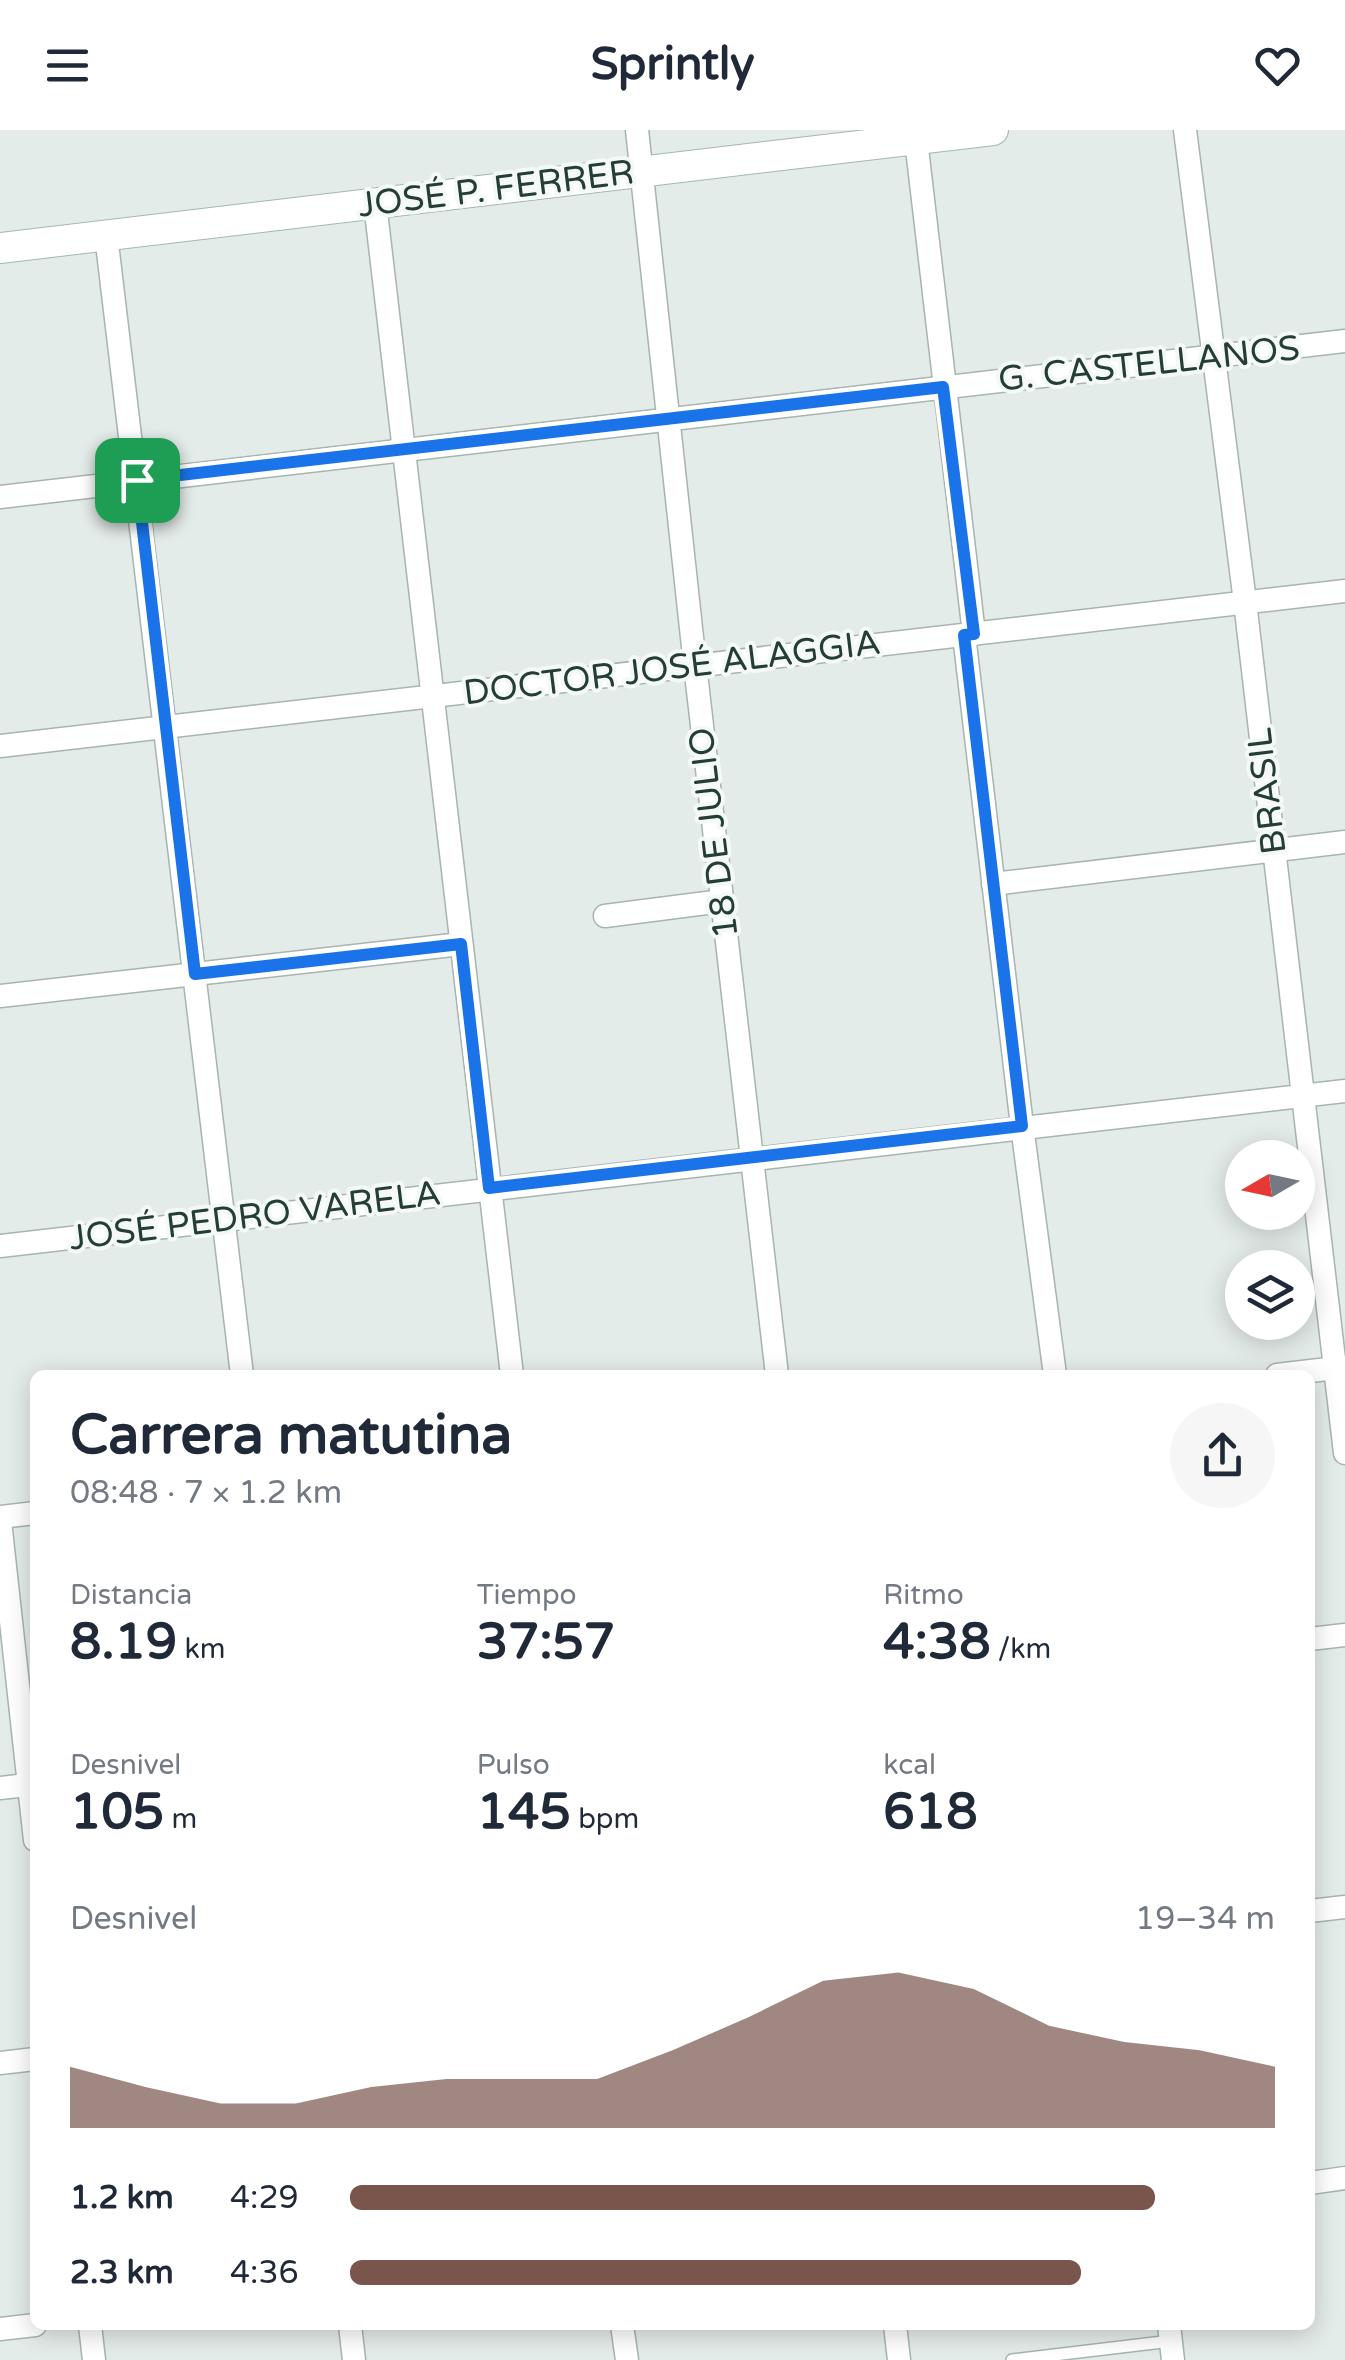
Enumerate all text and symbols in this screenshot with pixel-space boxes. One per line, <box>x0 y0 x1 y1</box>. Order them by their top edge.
icon: menu <box>40 38 95 93</box>
text: Sprintly <box>591 38 754 92</box>
icon: heart <box>1250 38 1305 93</box>
street label: JOSÉ P. FERRER <box>356 151 636 227</box>
street label: G. CASTELLANOS <box>996 327 1302 401</box>
pin <box>95 438 180 523</box>
icon: arrive <box>110 453 165 508</box>
street label: DOCTOR JOSÉ ALAGGIA <box>461 622 883 714</box>
street label: 18 DE JULIO <box>680 725 748 941</box>
street label: BRASIL <box>1238 725 1296 857</box>
north arrow <box>1225 1140 1315 1230</box>
map controls <box>1225 1140 1315 1340</box>
street label: JOSÉ PEDRO VARELA <box>67 1172 443 1260</box>
button: layers <box>1225 1250 1315 1340</box>
text: Carrera matutina <box>70 1403 512 1469</box>
button: share <box>1170 1403 1275 1508</box>
text: 08:48 · 7 × 1.2 km <box>70 1474 342 1512</box>
text: Distancia <box>70 1578 192 1612</box>
text: Tiempo <box>477 1578 577 1612</box>
text: Ritmo <box>883 1578 964 1612</box>
text: 8.19 <box>70 1612 177 1672</box>
text: 37:57 <box>477 1612 615 1672</box>
text: 4:38 <box>883 1612 991 1672</box>
text: km <box>177 1632 225 1666</box>
text: /km <box>991 1632 1051 1666</box>
text: Desnivel <box>70 1748 181 1782</box>
text: Pulso <box>477 1748 550 1782</box>
text: kcal <box>883 1748 936 1782</box>
text: 105 <box>70 1782 164 1842</box>
text: 145 <box>477 1782 571 1842</box>
text: 618 <box>883 1782 978 1842</box>
text: m <box>164 1802 197 1836</box>
text: bpm <box>571 1802 639 1836</box>
text: Desnivel <box>70 1900 197 1938</box>
text: 19–34 m <box>1135 1900 1275 1938</box>
text: 1.2 km <box>70 2179 174 2217</box>
text: 4:29 <box>230 2179 299 2217</box>
text: 2.3 km <box>70 2254 174 2292</box>
text: 4:36 <box>230 2254 299 2292</box>

